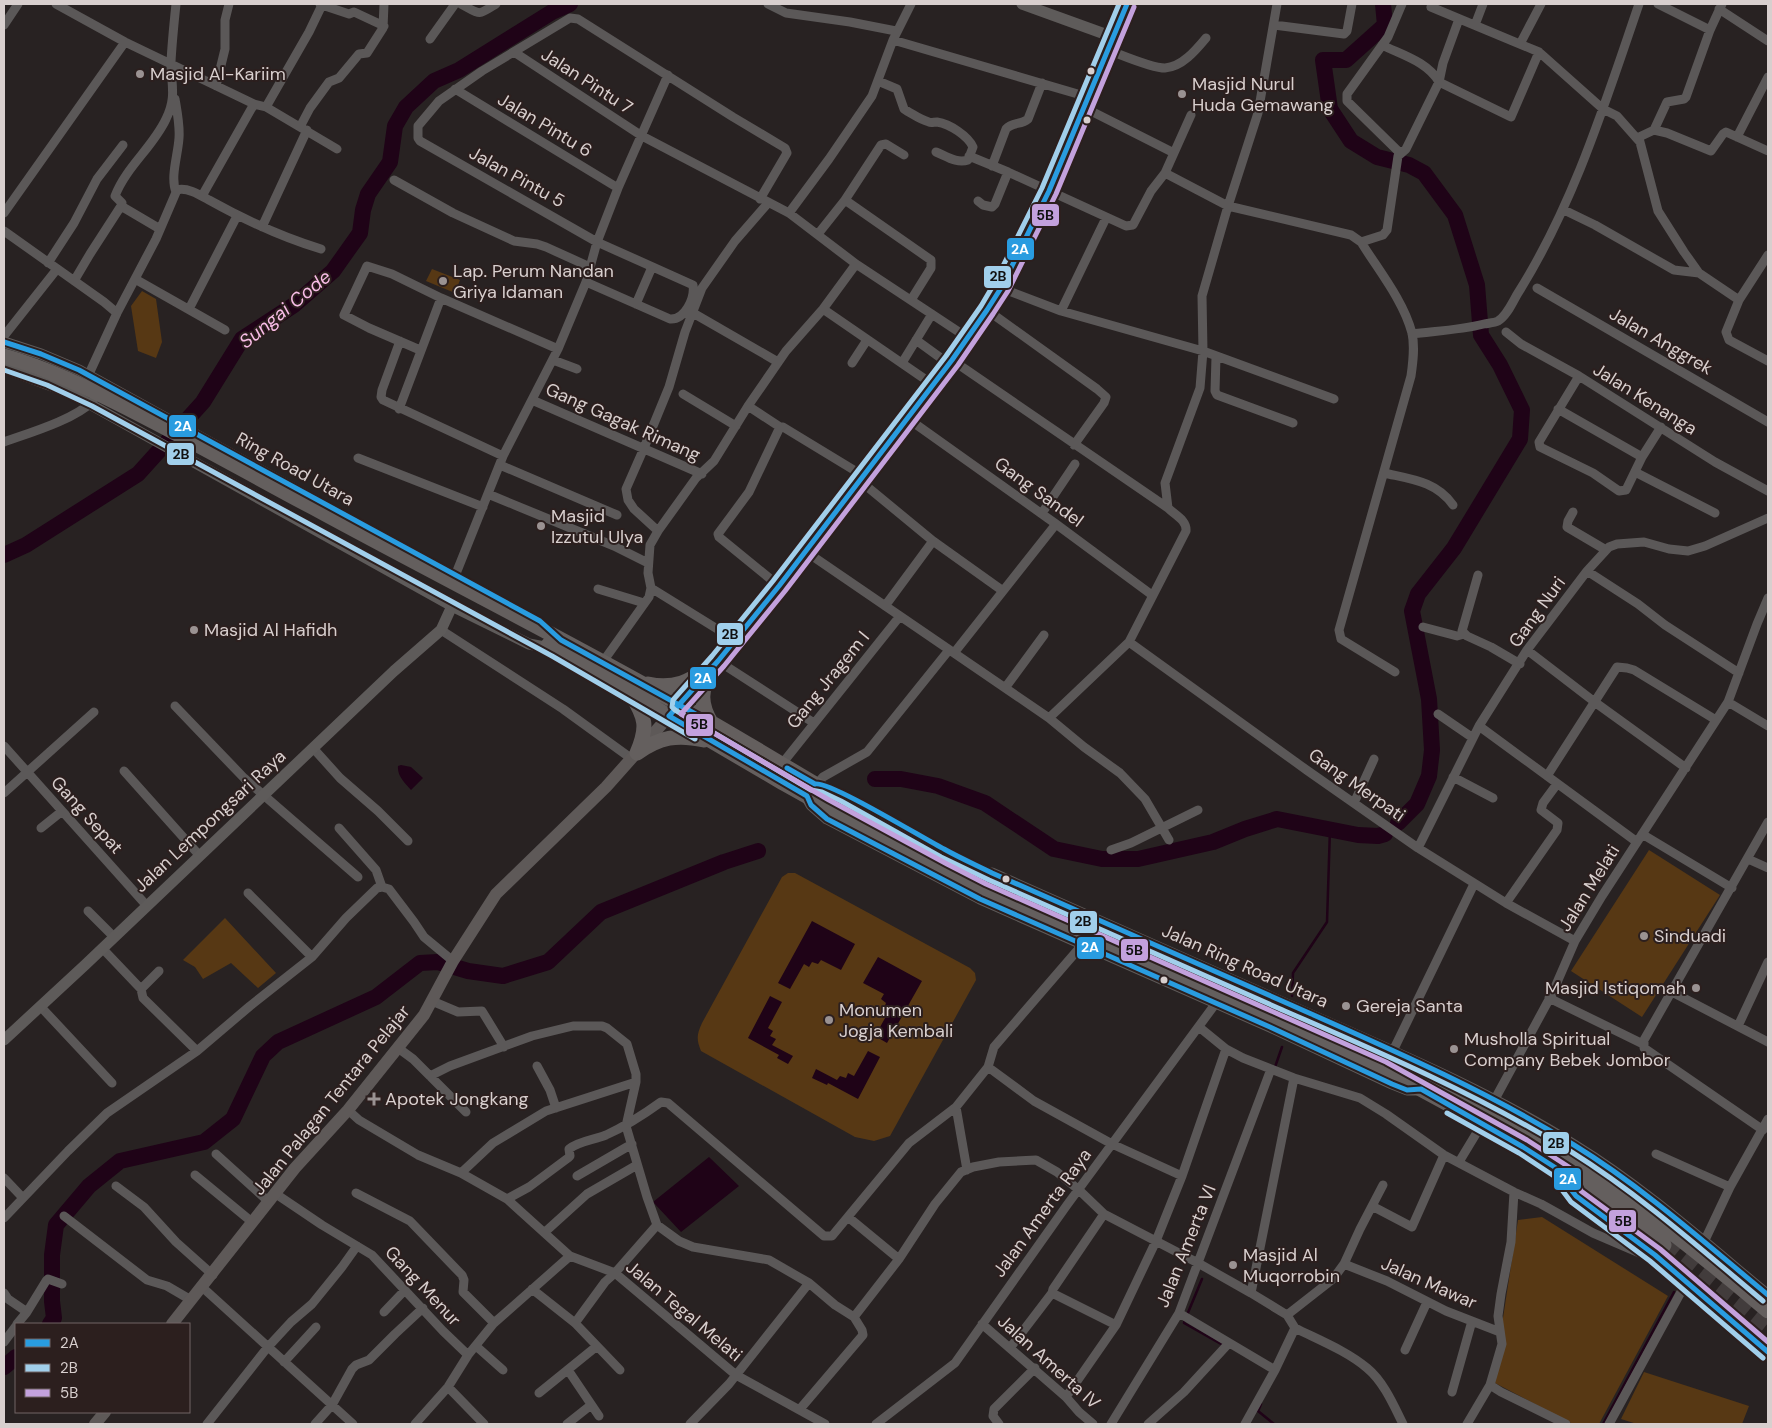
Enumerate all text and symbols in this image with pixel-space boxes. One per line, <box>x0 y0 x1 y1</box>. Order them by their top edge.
street label: Jalan Pintu 7 <box>537 42 637 120</box>
place label: Masjid Al-Kariim <box>150 62 286 86</box>
unlabelled marker <box>1086 66 1096 76</box>
marker: Masjid Al-Kariim <box>134 68 146 80</box>
place label: Masjid Nurul Huda Gemawang <box>1192 72 1334 117</box>
street label: Jalan Pintu 6 <box>493 87 597 163</box>
marker: Masjid Nurul Huda Gemawang <box>1176 88 1188 100</box>
unlabelled marker <box>1082 115 1092 125</box>
street label: Jalan Pintu 5 <box>465 141 569 213</box>
line badge: 5B <box>1031 203 1060 227</box>
text: 5B <box>1036 206 1054 224</box>
line badge: 2A <box>1006 237 1035 261</box>
text: 2A <box>1011 240 1029 258</box>
place label: Lap. Perum Nandan Griya Idaman <box>453 259 614 304</box>
water label: Sungai Code <box>234 264 336 354</box>
line badge: 2B <box>983 265 1012 289</box>
text: 2B <box>989 267 1007 285</box>
marker: Lap. Perum Nandan Griya Idaman <box>437 275 449 287</box>
street label: Jalan Anggrek <box>1605 302 1717 380</box>
street label: Jalan Kenanga <box>1589 358 1701 440</box>
street label: Gang Gagak Rimang <box>542 377 704 467</box>
line badge: 2A <box>168 414 197 438</box>
text: 2A <box>174 417 192 435</box>
street label: Ring Road Utara <box>231 427 359 511</box>
line badge: 2B <box>166 442 195 466</box>
text: 2B <box>172 445 190 463</box>
street label: Gang Sandel <box>990 452 1088 532</box>
place label: Masjid Izzutul Ulya <box>551 504 643 549</box>
marker: Masjid Izzutul Ulya <box>535 520 547 532</box>
street label: Gang Nuri <box>1503 572 1571 652</box>
place label: Masjid Al Hafidh <box>204 618 337 642</box>
line badge: 2B <box>716 622 744 646</box>
marker: Masjid Al Hafidh <box>188 624 200 636</box>
text: 2B <box>721 625 739 643</box>
street label: Gang Jragem I <box>781 626 875 734</box>
line badge: 2A <box>689 666 717 690</box>
text: 2A <box>694 669 712 687</box>
line badge: 5B <box>685 713 714 737</box>
text: 5B <box>690 715 708 733</box>
street label: Gang Merpati <box>1304 743 1410 827</box>
street label: Jalan Lempongsari Raya <box>129 744 291 898</box>
street label: Gang Sepat <box>46 771 128 859</box>
street label: Jalan Melati <box>1553 840 1625 936</box>
unlabelled marker <box>1001 874 1011 884</box>
line badge: 2B <box>1069 910 1098 934</box>
text: 2B <box>1074 912 1092 930</box>
street label: Jalan Ring Road Utara <box>1158 918 1332 1014</box>
place label: Sinduadi <box>1654 924 1726 948</box>
marker: Sinduadi <box>1638 930 1650 942</box>
line badge: 2A <box>1076 936 1105 960</box>
text: 2A <box>1081 938 1099 956</box>
line badge: 5B <box>1120 938 1149 962</box>
text: 5B <box>1125 941 1143 959</box>
unlabelled marker <box>1159 975 1169 985</box>
place label: Masjid Istiqomah <box>1545 976 1686 1000</box>
marker: Masjid Istiqomah <box>1690 982 1702 994</box>
place label: Gereja Santa <box>1356 994 1463 1018</box>
place label: Monumen Jogja Kembali <box>839 998 953 1043</box>
street label: Jalan Palagan Tentara Pelajar <box>247 1000 415 1200</box>
marker: Gereja Santa <box>1340 1000 1352 1012</box>
marker: Monumen Jogja Kembali <box>823 1014 835 1026</box>
place label: Musholla Spiritual Company Bebek Jombor <box>1464 1027 1671 1072</box>
marker: Musholla Spiritual Company Bebek Jombor <box>1448 1043 1460 1055</box>
place label: Apotek Jongkang <box>385 1087 529 1111</box>
marker: Apotek Jongkang <box>367 1092 381 1106</box>
line badge: 2B <box>1542 1131 1570 1155</box>
text: 2B <box>1547 1134 1565 1152</box>
street label: Jalan Amerta Raya <box>987 1144 1097 1282</box>
line badge: 2A <box>1553 1167 1582 1191</box>
text: 2A <box>1559 1170 1577 1188</box>
street label: Jalan Amerta VI <box>1150 1181 1222 1311</box>
line badge: 5B <box>1608 1209 1637 1233</box>
text: 5B <box>1614 1212 1632 1230</box>
street label: Gang Menur <box>380 1241 467 1331</box>
place label: Masjid Al Muqorrobin <box>1243 1243 1340 1288</box>
street label: Jalan Mawar <box>1377 1251 1481 1315</box>
street label: Jalan Tegal Melati <box>621 1255 747 1367</box>
marker: Masjid Al Muqorrobin <box>1227 1259 1239 1271</box>
street label: Jalan Amerta IV <box>992 1309 1106 1415</box>
legend <box>15 1323 190 1413</box>
text: 2A <box>60 1333 79 1353</box>
text: 2B <box>60 1358 78 1378</box>
text: 5B <box>60 1383 78 1403</box>

